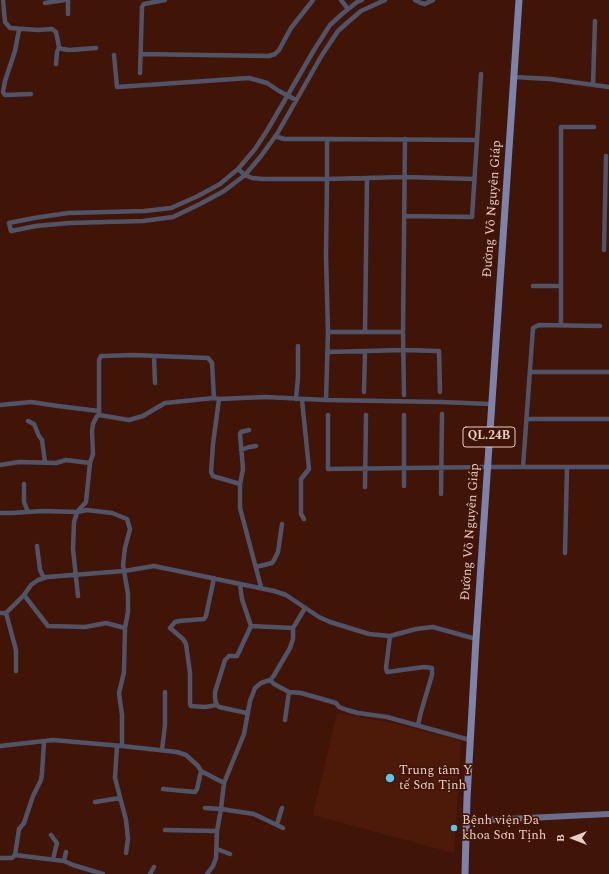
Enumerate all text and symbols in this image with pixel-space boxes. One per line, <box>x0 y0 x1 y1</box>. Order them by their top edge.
street label: Đường Võ Nguyên Giáp <box>480 140 506 278</box>
road number: QL.24B <box>463 427 515 447</box>
street label: Đường Võ Nguyên Giáp <box>458 463 484 601</box>
place label: Trung tâm Y tế Sơn Tịnh <box>399 763 472 794</box>
marker: Trung tâm Y tế Sơn Tịnh <box>384 772 396 784</box>
place label: Bệnh viện Đa khoa Sơn Tịnh <box>462 813 546 844</box>
north arrow <box>553 818 593 858</box>
marker: Bệnh viện Đa khoa Sơn Tịnh <box>449 823 459 833</box>
text: B <box>552 834 569 842</box>

